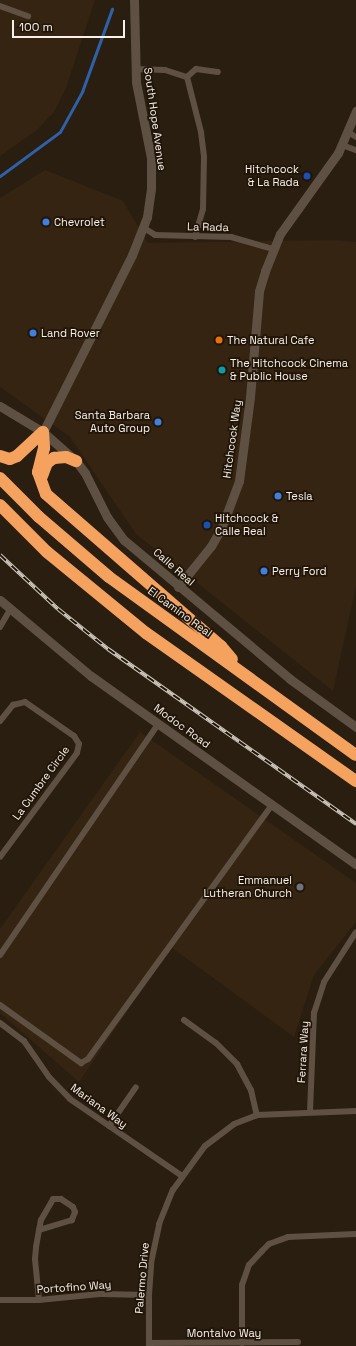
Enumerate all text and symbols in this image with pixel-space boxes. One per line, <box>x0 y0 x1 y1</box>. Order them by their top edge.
scale bar <box>14 12 127 38</box>
text: 100 m <box>19 19 53 35</box>
street label: South Hope Avenue <box>141 66 169 172</box>
place label: Hitchcock & La Rada <box>245 163 299 189</box>
marker: Hitchcock & La Rada <box>302 171 312 181</box>
place label: Chevrolet <box>54 215 105 229</box>
marker: Chevrolet <box>41 217 51 227</box>
street label: La Rada <box>187 220 229 234</box>
place label: Land Rover <box>41 326 100 340</box>
marker: Land Rover <box>28 328 38 338</box>
place label: The Natural Cafe <box>227 333 315 347</box>
marker: The Natural Cafe <box>214 335 224 345</box>
place label: The Hitchcock Cinema & Public House <box>230 357 348 383</box>
marker: The Hitchcock Cinema & Public House <box>217 365 227 375</box>
street label: Hitchcock Way <box>220 399 244 479</box>
place label: Santa Barbara Auto Group <box>75 409 150 435</box>
marker: Santa Barbara Auto Group <box>153 417 163 427</box>
place label: Tesla <box>286 489 313 503</box>
marker: Tesla <box>273 491 283 501</box>
place label: Hitchcock & Calle Real <box>215 512 278 538</box>
marker: Hitchcock & Calle Real <box>202 520 212 530</box>
street label: Calle Real <box>151 545 197 589</box>
place label: Perry Ford <box>272 564 327 578</box>
marker: Perry Ford <box>259 566 269 576</box>
street label: El Camino Real <box>145 584 215 640</box>
street label: Modoc Road <box>151 701 213 751</box>
street label: La Cumbre Circle <box>10 743 72 823</box>
place label: Emmanuel Lutheran Church <box>203 874 292 900</box>
marker: Emmanuel Lutheran Church <box>295 882 305 892</box>
street label: Ferrara Way <box>295 1021 311 1083</box>
street label: Mariana Way <box>68 1081 130 1131</box>
street label: Palermo Drive <box>132 1242 152 1314</box>
street label: Portofino Way <box>36 1278 112 1296</box>
street label: Montalvo Way <box>187 1326 261 1340</box>

